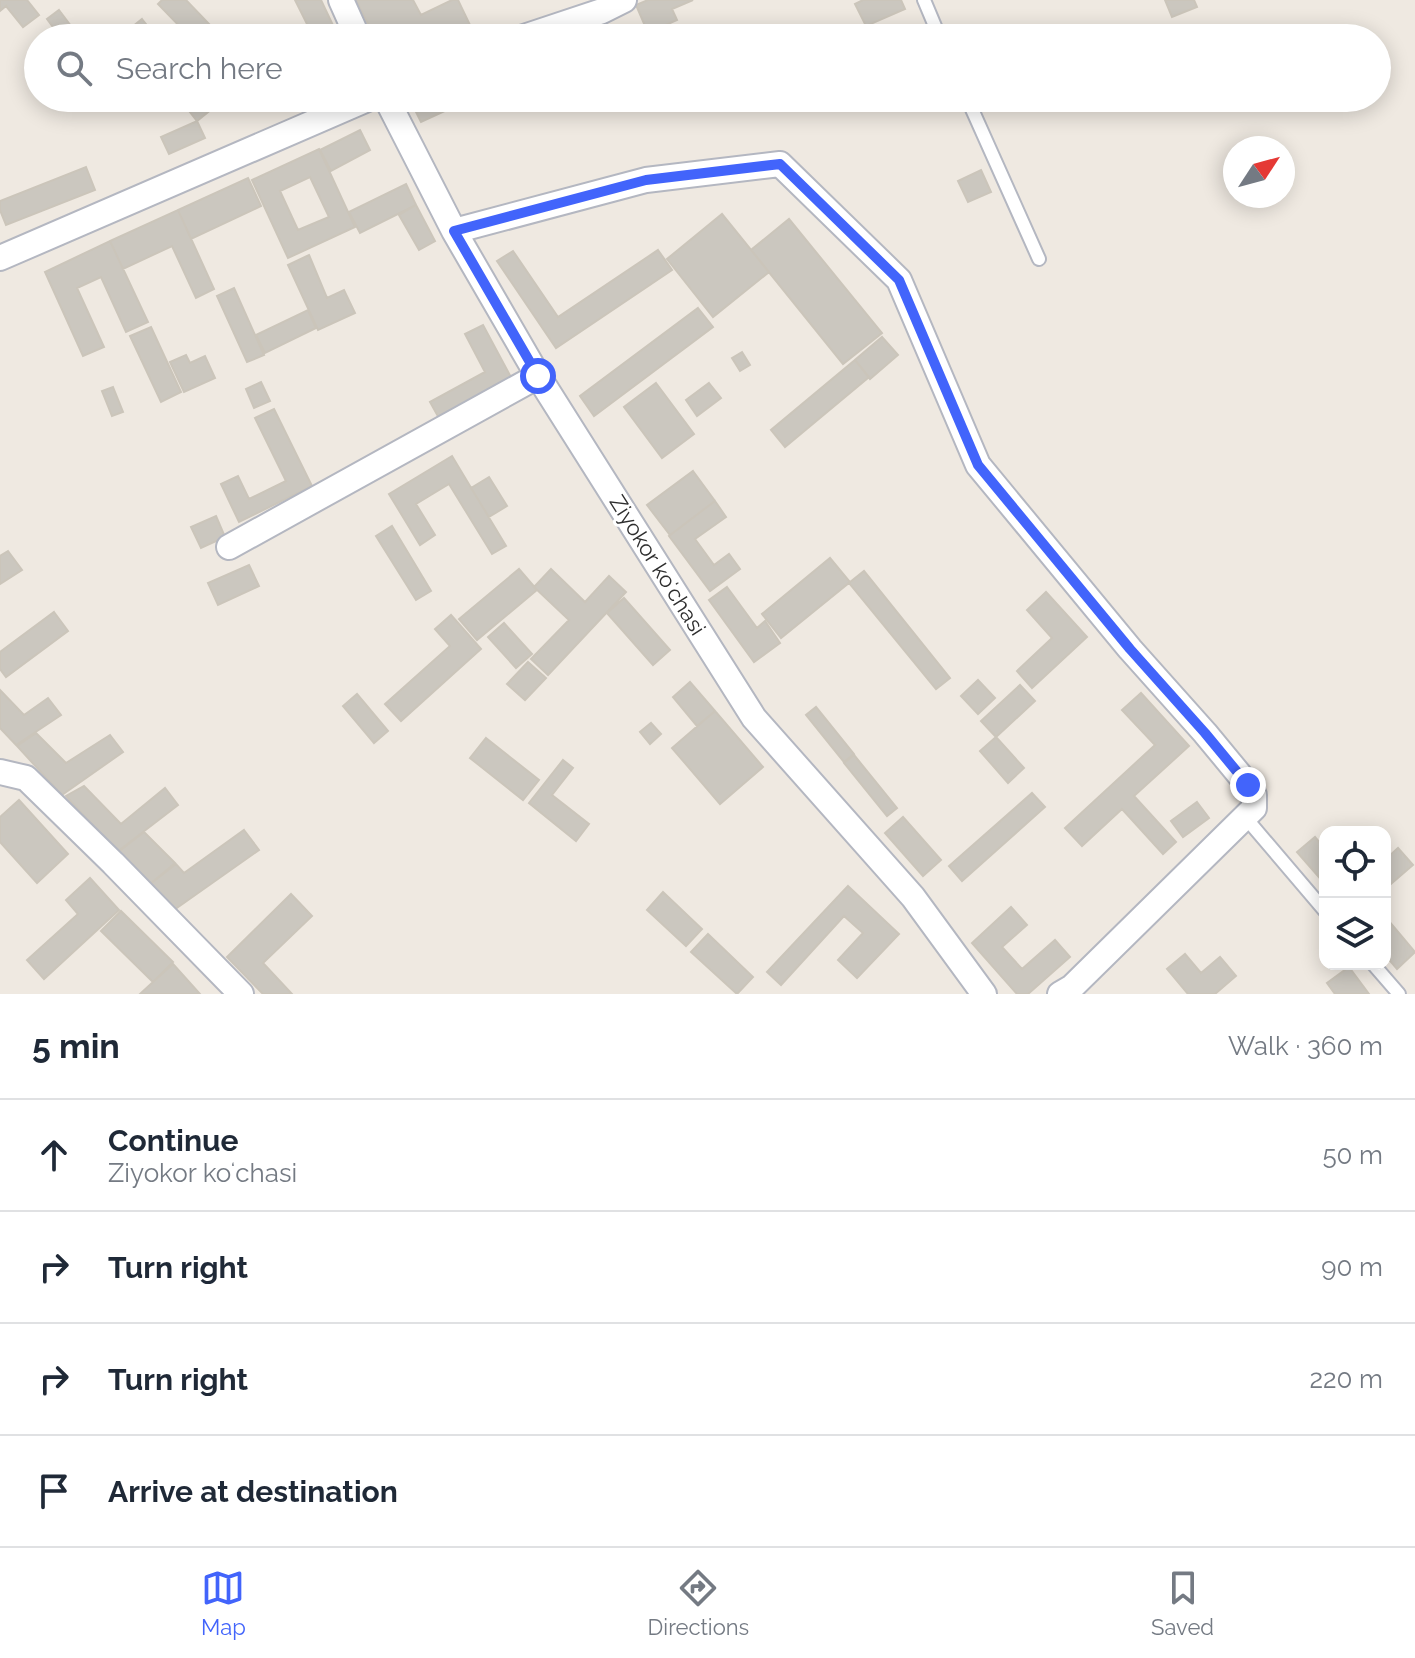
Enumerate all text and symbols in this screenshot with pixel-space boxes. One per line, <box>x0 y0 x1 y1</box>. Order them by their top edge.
search box <box>24 24 1391 112</box>
icon: search <box>52 46 96 90</box>
text: Search here <box>116 51 283 86</box>
north arrow <box>1223 136 1295 208</box>
route start <box>520 358 556 394</box>
street label: Ziyokor koʻchasi <box>605 490 711 640</box>
route end <box>1230 767 1266 803</box>
map controls <box>1319 826 1391 970</box>
button: locate <box>1319 826 1391 898</box>
button: layers <box>1319 898 1391 970</box>
text: 5 min <box>32 1026 120 1066</box>
text: Walk · 360 m <box>1228 1031 1383 1061</box>
text: Continue <box>108 1123 239 1158</box>
icon: ahead <box>32 1133 76 1177</box>
text: 50 m <box>1322 1140 1383 1170</box>
text: Ziyokor koʻchasi <box>108 1158 297 1188</box>
icon: right <box>32 1245 76 1289</box>
text: Turn right <box>108 1250 248 1285</box>
text: 90 m <box>1321 1252 1383 1282</box>
icon: right <box>32 1357 76 1401</box>
text: Turn right <box>108 1362 248 1397</box>
text: 220 m <box>1309 1364 1383 1394</box>
icon: arrive <box>32 1469 76 1513</box>
text: Arrive at destination <box>108 1474 398 1509</box>
tab: Map <box>201 1566 246 1640</box>
tab: Directions <box>648 1566 749 1640</box>
tab: Saved <box>1151 1566 1214 1640</box>

